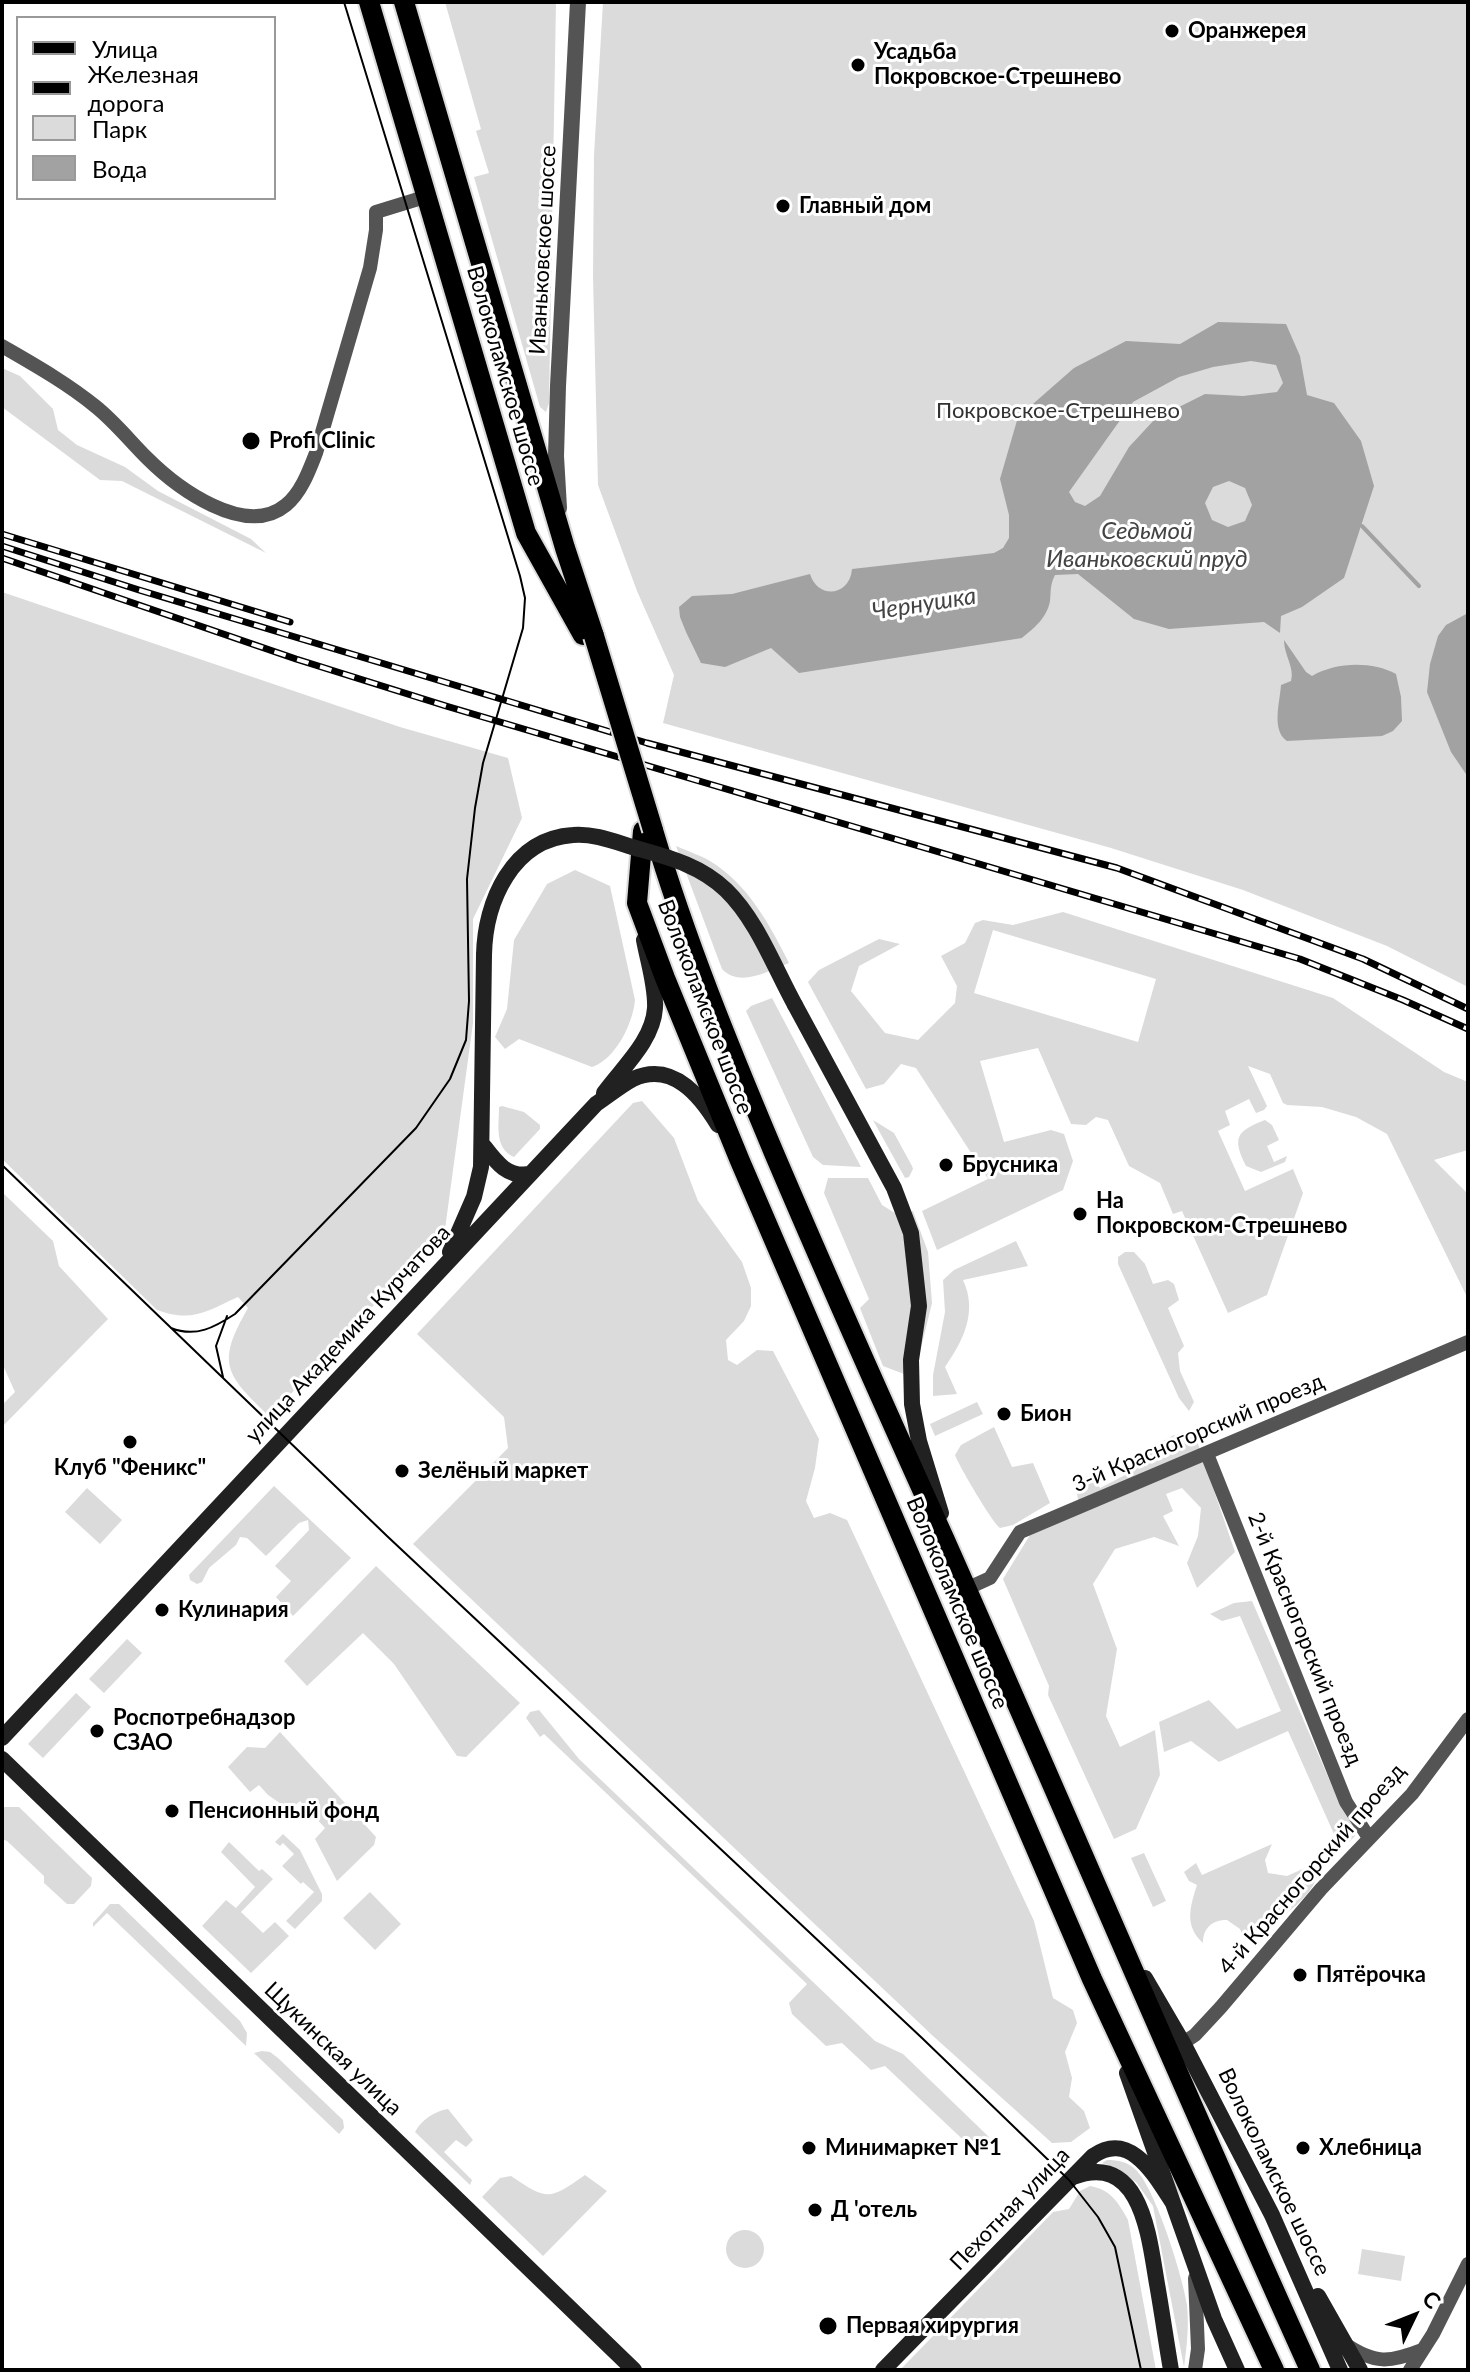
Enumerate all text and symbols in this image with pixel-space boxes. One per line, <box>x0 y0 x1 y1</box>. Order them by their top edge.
legend <box>16 16 276 200</box>
place label: Оранжерея <box>1188 18 1306 44</box>
marker: Оранжерея <box>1163 22 1181 40</box>
text: Улица <box>92 34 158 63</box>
place label: Усадьба Покровское-Стрешнево <box>874 39 1121 90</box>
marker: Усадьба Покровское-Стрешнево <box>849 56 867 74</box>
text: Железная дорога <box>87 59 199 117</box>
text: Парк <box>92 114 147 143</box>
street label: Иваньковское шоссе <box>524 145 562 355</box>
text: Вода <box>92 154 147 183</box>
place label: Главный дом <box>799 193 931 219</box>
marker: Главный дом <box>774 197 792 215</box>
street label: Волоколамское шоссе <box>461 263 549 489</box>
park label: Покровское-Стрешнево <box>936 398 1180 424</box>
place label: Profi Clinic <box>269 428 375 454</box>
marker: Profi Clinic <box>240 430 262 452</box>
water label: Седьмой Иваньковский пруд <box>1046 517 1248 573</box>
water label: Чернушка <box>870 582 978 626</box>
street label: Волоколамское шоссе <box>652 896 758 1118</box>
place label: Брусника <box>962 1152 1058 1178</box>
marker: Брусника <box>937 1156 955 1174</box>
place label: На Покровском-Стрешнево <box>1096 1188 1347 1240</box>
marker: На Покровском-Стрешнево <box>1071 1205 1089 1223</box>
street label: улица Академика Курчатова <box>240 1220 456 1448</box>
street label: 3-й Красногорский проезд <box>1068 1368 1328 1498</box>
place label: Бион <box>1020 1401 1072 1427</box>
marker: Бион <box>995 1405 1013 1423</box>
marker: Клуб "Феникс" <box>121 1433 139 1451</box>
place label: Клуб "Феникс" <box>54 1455 206 1481</box>
place label: Зелёный маркет <box>418 1458 588 1484</box>
marker: Зелёный маркет <box>393 1462 411 1480</box>
street label: Волоколамское шоссе <box>900 1493 1014 1713</box>
street label: 2-й Красногорский проезд <box>1242 1509 1368 1769</box>
place label: Кулинария <box>178 1597 289 1623</box>
marker: Кулинария <box>153 1601 171 1619</box>
place label: Роспотребнадзор СЗАО <box>113 1705 295 1756</box>
marker: Роспотребнадзор СЗАО <box>88 1722 106 1740</box>
street label: 4-й Красногорский проезд <box>1213 1758 1411 1980</box>
place label: Пенсионный фонд <box>188 1798 379 1824</box>
marker: Пенсионный фонд <box>163 1802 181 1820</box>
place label: Пятёрочка <box>1316 1962 1426 1988</box>
marker: Пятёрочка <box>1291 1966 1309 1984</box>
street label: Щукинская улица <box>259 1977 407 2121</box>
street label: Волоколамское шоссе <box>1212 2064 1336 2280</box>
place label: Минимаркет №1 <box>825 2135 1002 2161</box>
place label: Хлебница <box>1319 2135 1422 2161</box>
marker: Минимаркет №1 <box>800 2139 818 2157</box>
marker: Хлебница <box>1294 2139 1312 2157</box>
street label: Пехотная улица <box>945 2142 1075 2276</box>
place label: Д 'отель <box>831 2197 917 2223</box>
marker: Д 'отель <box>806 2201 824 2219</box>
north arrow <box>1374 2276 1454 2356</box>
text: С <box>1417 2285 1447 2314</box>
place label: Первая хирургия <box>846 2313 1019 2339</box>
marker: Первая хирургия <box>817 2315 839 2337</box>

